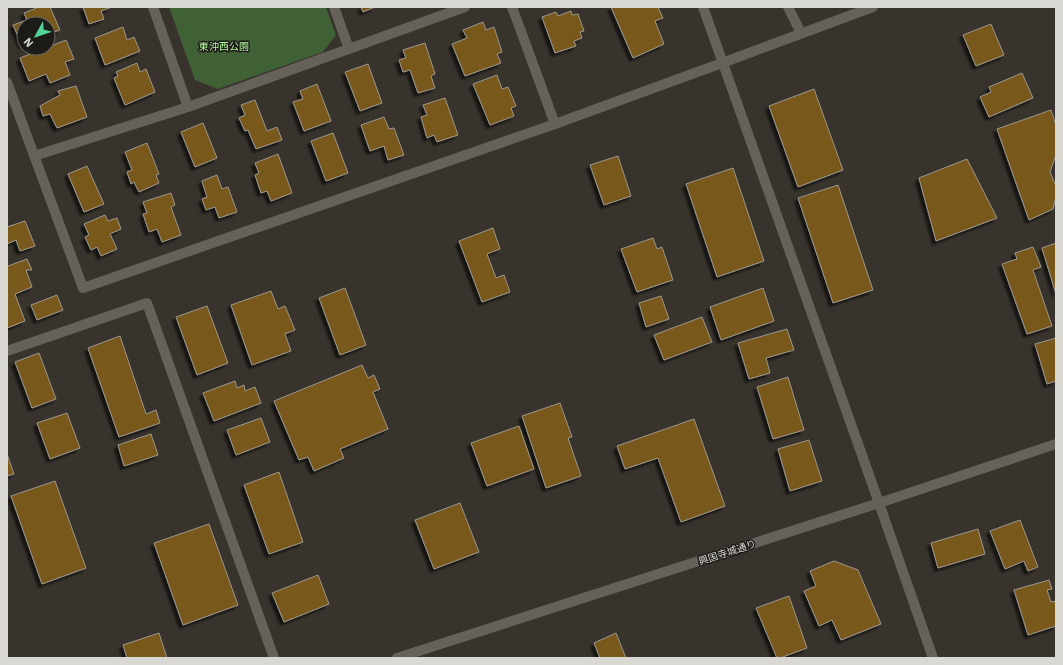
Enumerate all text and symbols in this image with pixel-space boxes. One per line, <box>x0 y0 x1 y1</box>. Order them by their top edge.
north arrow <box>16 16 56 56</box>
text: N <box>20 35 36 50</box>
park label: 東沖西公園 <box>199 40 249 53</box>
street label: 興国寺城通り <box>697 537 758 568</box>

